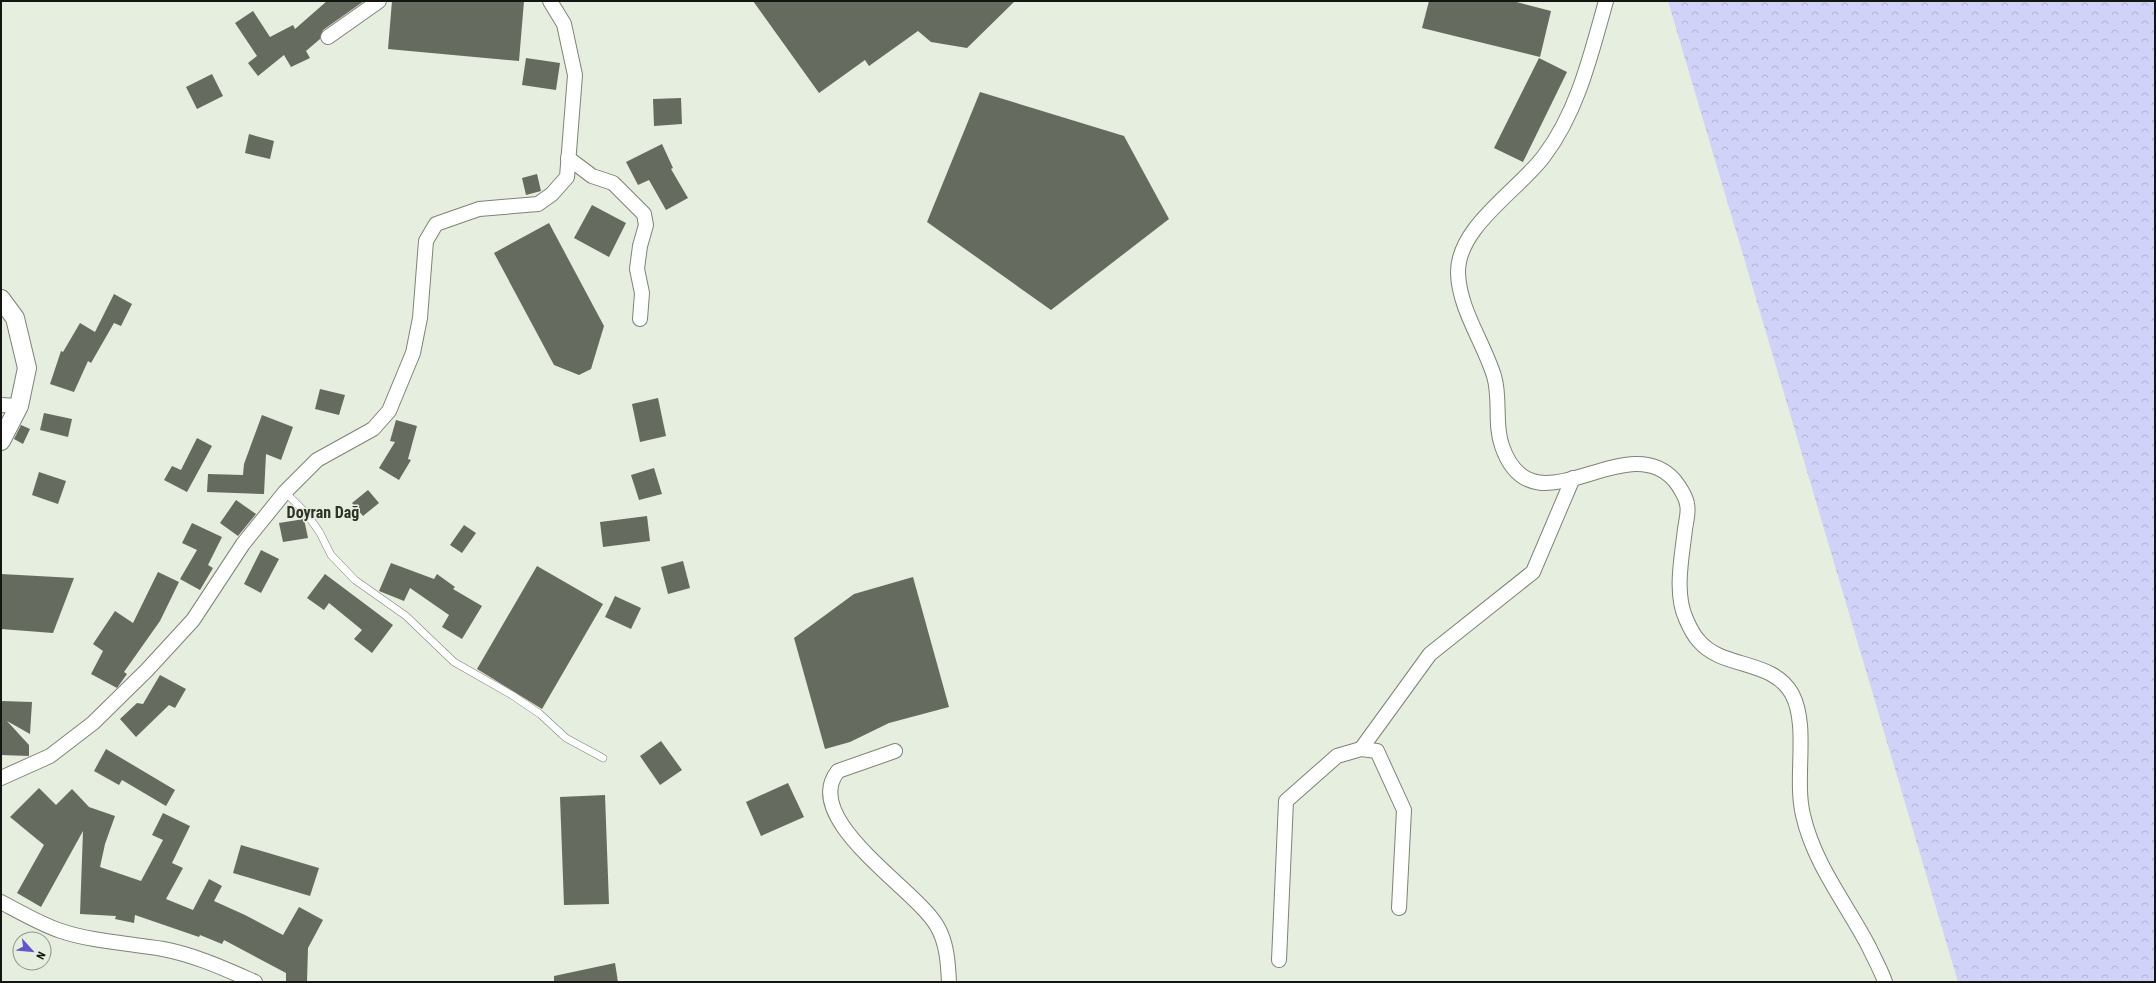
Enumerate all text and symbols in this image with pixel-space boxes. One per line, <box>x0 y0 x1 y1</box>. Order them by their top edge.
district label: Doyran Dağ <box>287 503 359 522</box>
north arrow <box>12 931 52 971</box>
text: N <box>33 949 48 961</box>

